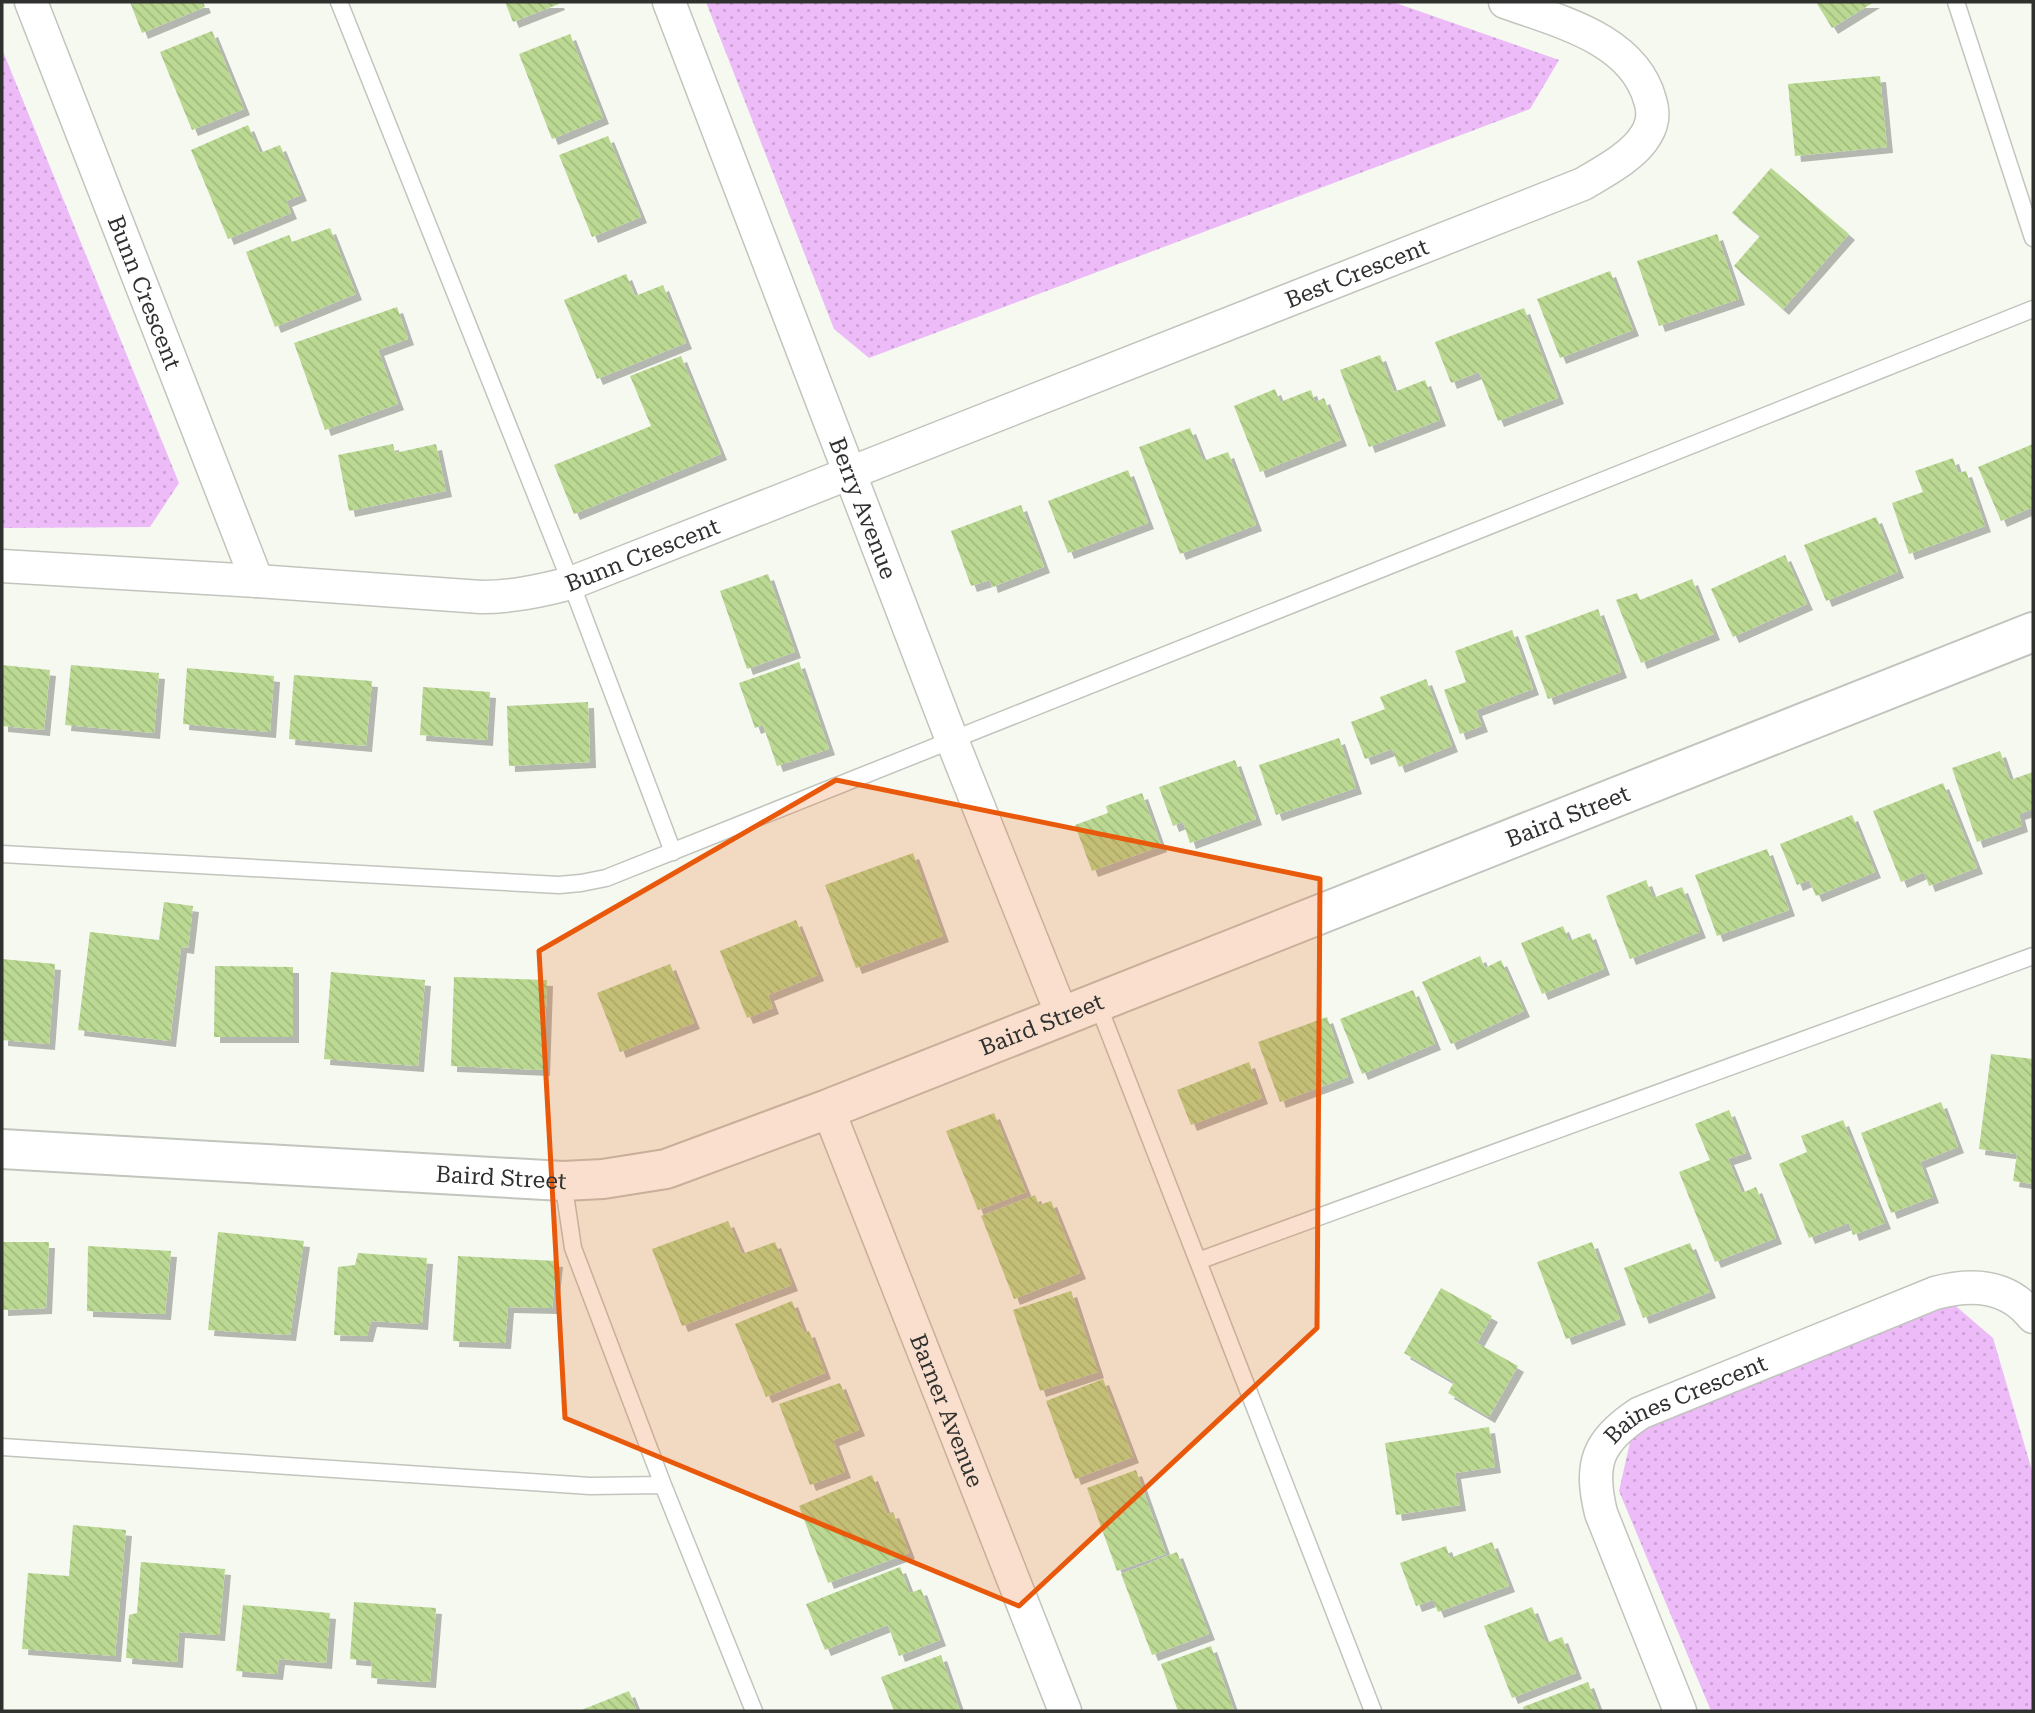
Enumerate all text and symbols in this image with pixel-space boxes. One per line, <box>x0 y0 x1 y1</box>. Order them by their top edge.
street label: Bunn Crescent <box>102 212 187 374</box>
street label: Best Crescent <box>1281 233 1433 314</box>
street label: Berry Avenue <box>824 433 902 583</box>
street label: Bunn Crescent <box>561 512 724 597</box>
street label: Baird Street <box>1502 779 1634 853</box>
street label: Baird Street <box>976 988 1108 1061</box>
street label: Baird Street <box>435 1160 568 1195</box>
street label: Barner Avenue <box>904 1330 989 1491</box>
street label: Baines Crescent <box>1598 1349 1771 1449</box>

